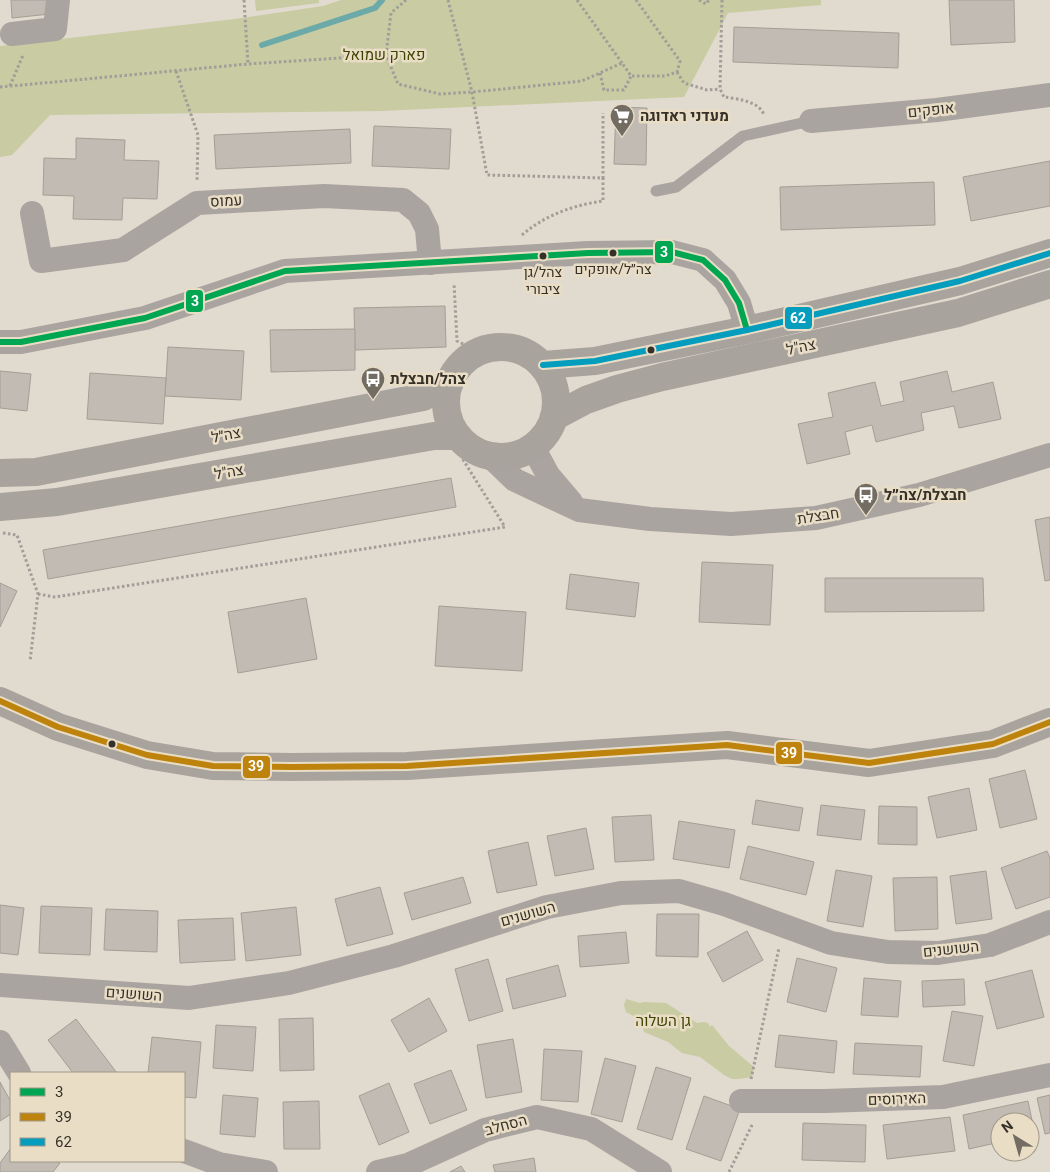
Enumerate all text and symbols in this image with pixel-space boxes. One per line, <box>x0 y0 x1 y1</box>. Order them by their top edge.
park label: פארק שמואל <box>343 46 425 64</box>
street label: אופקים <box>907 99 955 121</box>
supermarket icon: מעדני ראדוגה <box>609 103 635 137</box>
place label: מעדני ראדוגה <box>640 107 729 125</box>
street label: עמוס <box>209 191 243 211</box>
line badge: 3 <box>654 240 674 264</box>
text: 3 <box>660 244 668 260</box>
marker: צה״ל/אופקים <box>608 248 618 258</box>
marker: צהל/גן ציבורי <box>538 251 548 261</box>
place label: צה״ל/אופקים <box>574 261 652 277</box>
place label: צהל/גן ציבורי <box>524 264 562 297</box>
line badge: 3 <box>185 289 204 313</box>
text: 3 <box>191 293 199 309</box>
line badge: 62 <box>784 306 813 330</box>
text: 62 <box>790 310 806 326</box>
street label: צה"ל <box>785 335 817 359</box>
unlabelled marker <box>646 345 656 355</box>
bus stop icon: צהל/חבצלת <box>360 366 386 400</box>
place label: צהל/חבצלת <box>390 370 466 388</box>
street label: צה״ל <box>210 423 242 447</box>
street label: צה"ל <box>213 461 245 483</box>
bus stop icon: חבצלת/צה״ל <box>853 482 879 516</box>
place label: חבצלת/צה״ל <box>884 486 967 504</box>
street label: חבצלת <box>796 504 840 528</box>
unlabelled marker <box>107 739 117 749</box>
line badge: 39 <box>775 741 803 765</box>
text: 39 <box>781 745 797 761</box>
line badge: 39 <box>242 755 271 779</box>
text: 39 <box>248 758 264 774</box>
street label: השושנים <box>498 898 558 930</box>
street label: השושנים <box>922 937 980 961</box>
street label: השושנים <box>105 983 163 1005</box>
park label: גן השלוה <box>635 1012 691 1030</box>
legend <box>10 1072 185 1162</box>
text: 3 <box>55 1083 63 1101</box>
street label: האירוסים <box>868 1089 926 1109</box>
text: 39 <box>55 1108 72 1126</box>
street label: הסחלב <box>483 1111 529 1139</box>
north arrow <box>990 1112 1040 1162</box>
text: N <box>998 1117 1016 1136</box>
text: 62 <box>55 1133 72 1151</box>

